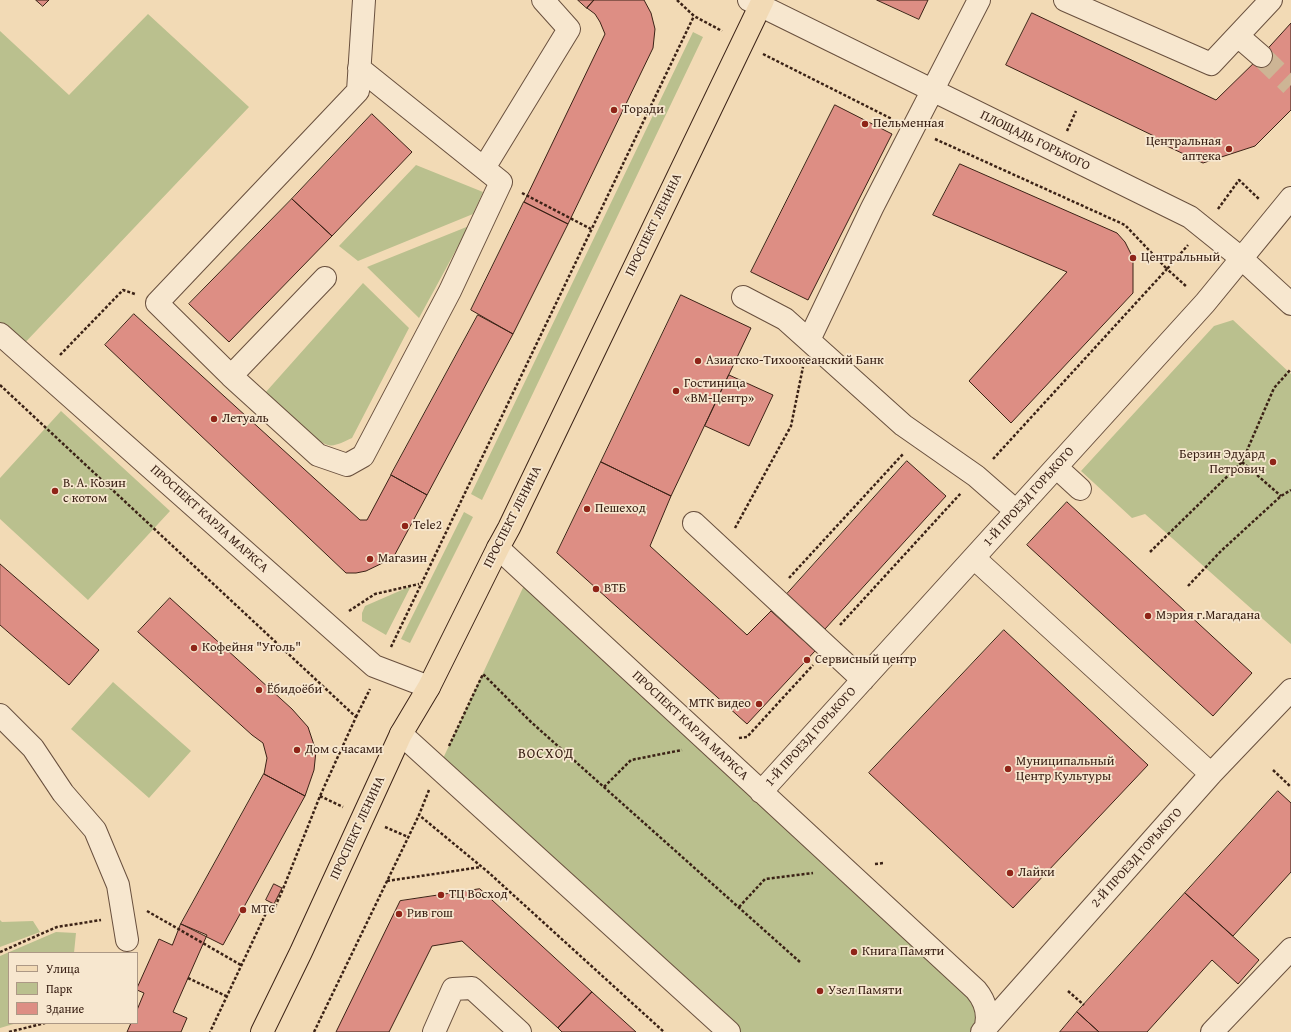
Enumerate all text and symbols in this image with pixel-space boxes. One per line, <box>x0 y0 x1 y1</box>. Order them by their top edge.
place label: Торади <box>622 102 664 118</box>
marker: Торади <box>609 105 619 115</box>
street label: ПЛОЩАДЬ ГОРЬКОГО <box>978 108 1092 174</box>
place label: Пельменная <box>873 116 944 132</box>
marker: Пельменная <box>860 119 870 129</box>
place label: Центральная аптека <box>1146 134 1221 165</box>
marker: Центральная аптека <box>1224 144 1234 154</box>
street label: ПРОСПЕКТ ЛЕНИНА <box>622 171 686 279</box>
place label: Центральный <box>1141 250 1220 266</box>
marker: Центральный <box>1128 253 1138 263</box>
place label: Азиатско-Тихоокеанский Банк <box>706 353 884 369</box>
marker: Азиатско-Тихоокеанский Банк <box>693 356 703 366</box>
place label: Гостиница «ВМ-Центр» <box>684 376 754 407</box>
marker: Гостиница «ВМ-Центр» <box>671 386 681 396</box>
place label: Летуаль <box>222 411 269 427</box>
marker: Летуаль <box>209 414 219 424</box>
street label: 1-Й ПРОЕЗД ГОРЬКОГО <box>980 444 1078 550</box>
place label: Берзин Эдуард Петрович <box>1179 447 1265 478</box>
marker: Берзин Эдуард Петрович <box>1268 457 1278 467</box>
street label: ПРОСПЕКТ КАРЛА МАРКСА <box>147 462 271 576</box>
street label: ПРОСПЕКТ ЛЕНИНА <box>481 463 545 571</box>
place label: В. А. Козин с котом <box>63 476 126 507</box>
marker: В. А. Козин с котом <box>50 486 60 496</box>
place label: Пешеход <box>595 501 646 517</box>
marker: Пешеход <box>582 504 592 514</box>
place label: Tele2 <box>413 518 442 534</box>
marker: Tele2 <box>400 521 410 531</box>
place label: Магазин <box>378 551 427 567</box>
marker: Магазин <box>365 554 375 564</box>
place label: ВТБ <box>604 581 626 597</box>
marker: ВТБ <box>591 584 601 594</box>
place label: Мэрия г.Магадана <box>1156 608 1260 624</box>
marker: Мэрия г.Магадана <box>1143 611 1153 621</box>
place label: Кофейня "Уголь" <box>202 640 301 656</box>
marker: Кофейня "Уголь" <box>189 643 199 653</box>
place label: Сервисный центр <box>815 652 917 668</box>
marker: Сервисный центр <box>802 655 812 665</box>
street label: ПРОСПЕКТ КАРЛА МАРКСА <box>629 668 751 784</box>
place label: Ёбидоёби <box>267 682 322 698</box>
street label: 1-Й ПРОЕЗД ГОРЬКОГО <box>762 684 860 790</box>
marker: Ёбидоёби <box>254 685 264 695</box>
place label: МТК видео <box>689 696 751 712</box>
marker: МТК видео <box>754 699 764 709</box>
place label: Дом с часами <box>305 742 383 758</box>
marker: Дом с часами <box>292 745 302 755</box>
district label: ВОСХОД <box>518 746 574 762</box>
place label: Муниципальный Центр Культуры <box>1016 754 1114 785</box>
marker: Муниципальный Центр Культуры <box>1003 764 1013 774</box>
street label: ПРОСПЕКТ ЛЕНИНА <box>327 774 389 882</box>
street label: 2-Й ПРОЕЗД ГОРЬКОГО <box>1088 805 1186 911</box>
place label: Лайки <box>1018 865 1055 881</box>
marker: Лайки <box>1005 868 1015 878</box>
place label: ТЦ Восход <box>449 887 508 903</box>
marker: ТЦ Восход <box>436 890 446 900</box>
place label: МТС <box>251 902 276 918</box>
marker: МТС <box>238 905 248 915</box>
place label: Рив гош <box>407 906 453 922</box>
marker: Рив гош <box>394 909 404 919</box>
place label: Книга Памяти <box>862 944 944 960</box>
marker: Книга Памяти <box>849 947 859 957</box>
legend <box>8 952 138 1024</box>
text: Улица <box>46 960 80 977</box>
text: Парк <box>46 980 72 997</box>
place label: Узел Памяти <box>828 983 902 999</box>
marker: Узел Памяти <box>815 986 825 996</box>
text: Здание <box>46 1000 84 1017</box>

